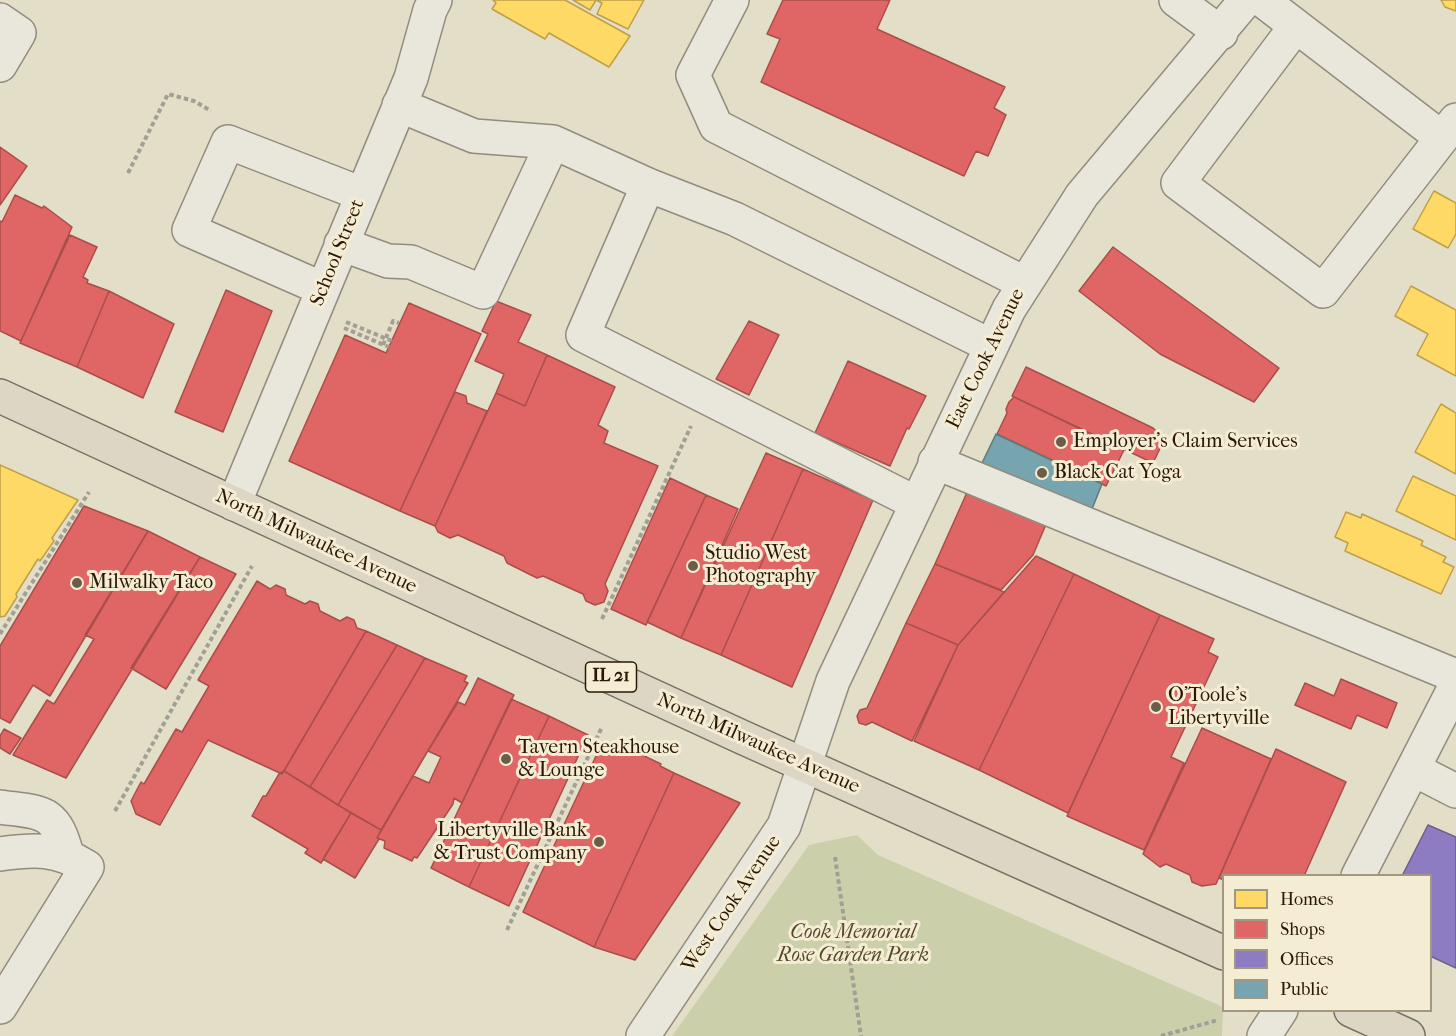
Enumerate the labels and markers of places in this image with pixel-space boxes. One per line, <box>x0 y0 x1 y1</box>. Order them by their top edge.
place label: Employer's Claim Services <box>1073 430 1298 454</box>
marker: Employer's Claim Services <box>1054 435 1068 449</box>
place label: Black Cat Yoga <box>1054 461 1181 485</box>
marker: Black Cat Yoga <box>1035 466 1049 480</box>
place label: Studio West Photography <box>705 542 816 589</box>
marker: Studio West Photography <box>686 559 700 573</box>
place label: Milwalky Taco <box>89 571 213 595</box>
marker: Milwalky Taco <box>70 576 84 590</box>
place label: O'Toole's Libertyville <box>1168 684 1269 731</box>
marker: O'Toole's Libertyville <box>1149 700 1163 714</box>
place label: Tavern Steakhouse & Lounge <box>518 736 679 783</box>
marker: Tavern Steakhouse & Lounge <box>499 752 513 766</box>
place label: Libertyville Bank & Trust Company <box>434 819 587 866</box>
marker: Libertyville Bank & Trust Company <box>592 835 606 849</box>

